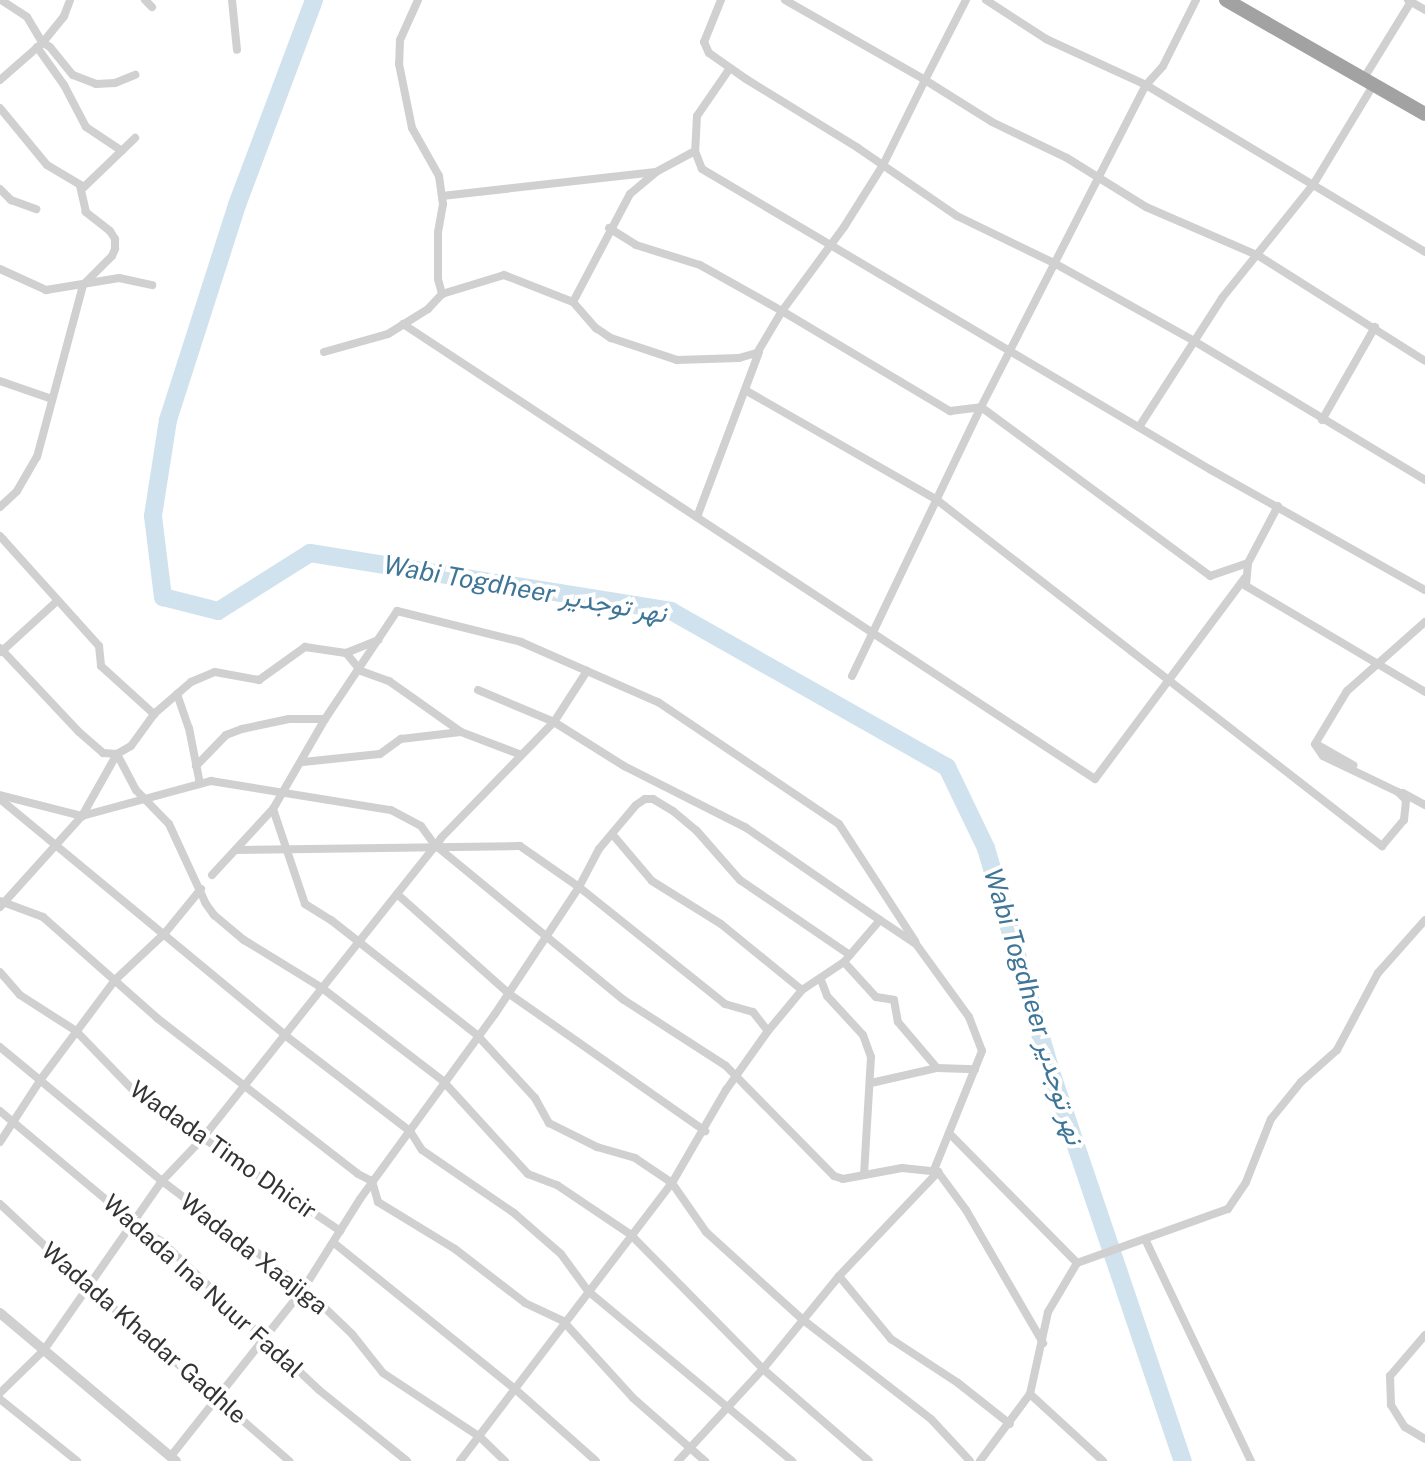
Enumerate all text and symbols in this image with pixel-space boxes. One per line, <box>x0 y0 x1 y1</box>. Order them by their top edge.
water label: Wabi Togdheer نهر توجدير <box>381 549 669 629</box>
water label: Wabi Togdheer نهر توجدير <box>977 864 1091 1148</box>
street label: Wadada Timo Dhicir <box>124 1075 322 1225</box>
street label: Wadada Xaajiga <box>175 1187 333 1321</box>
street label: Wadada Ina Nuur Fadal <box>97 1189 309 1383</box>
street label: Wadada Khadar Gadhle <box>36 1236 252 1430</box>

